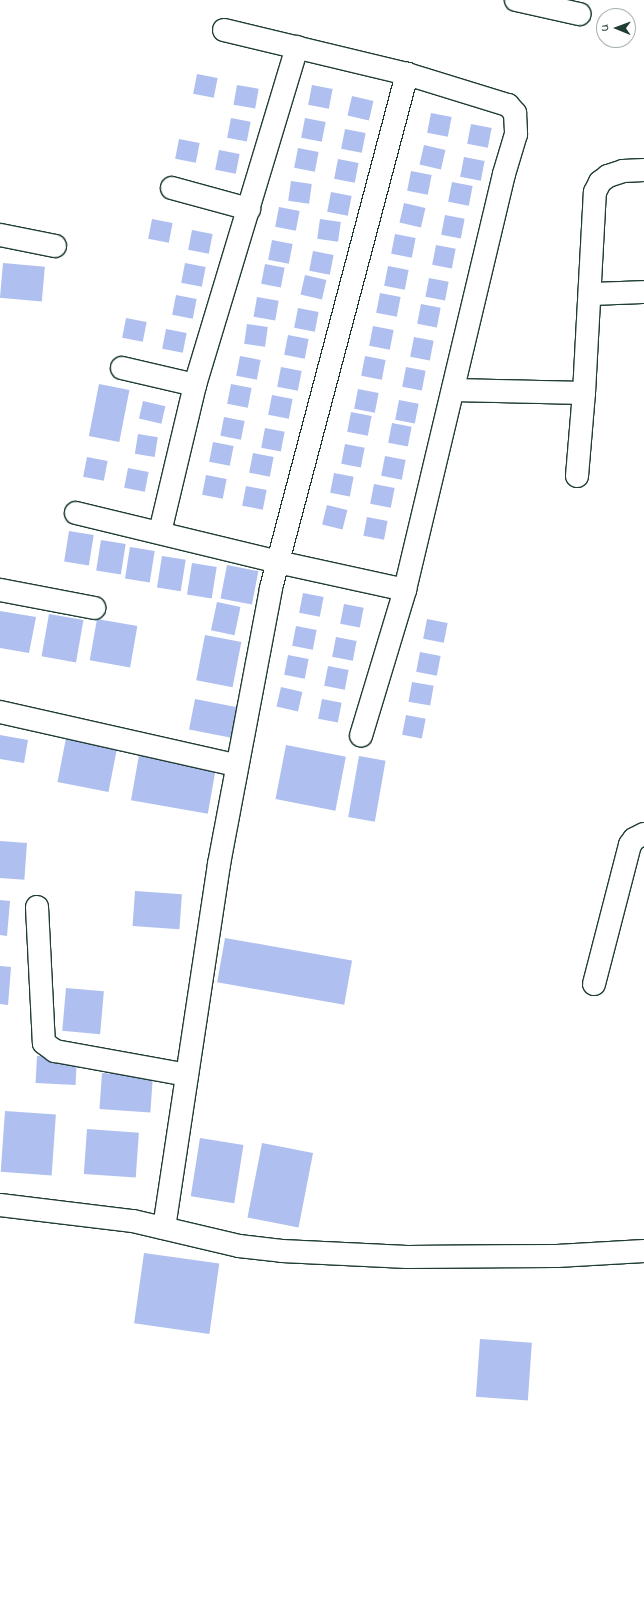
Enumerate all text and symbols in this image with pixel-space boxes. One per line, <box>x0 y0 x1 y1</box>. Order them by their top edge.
north arrow <box>596 8 636 48</box>
text: U <box>597 24 613 31</box>

